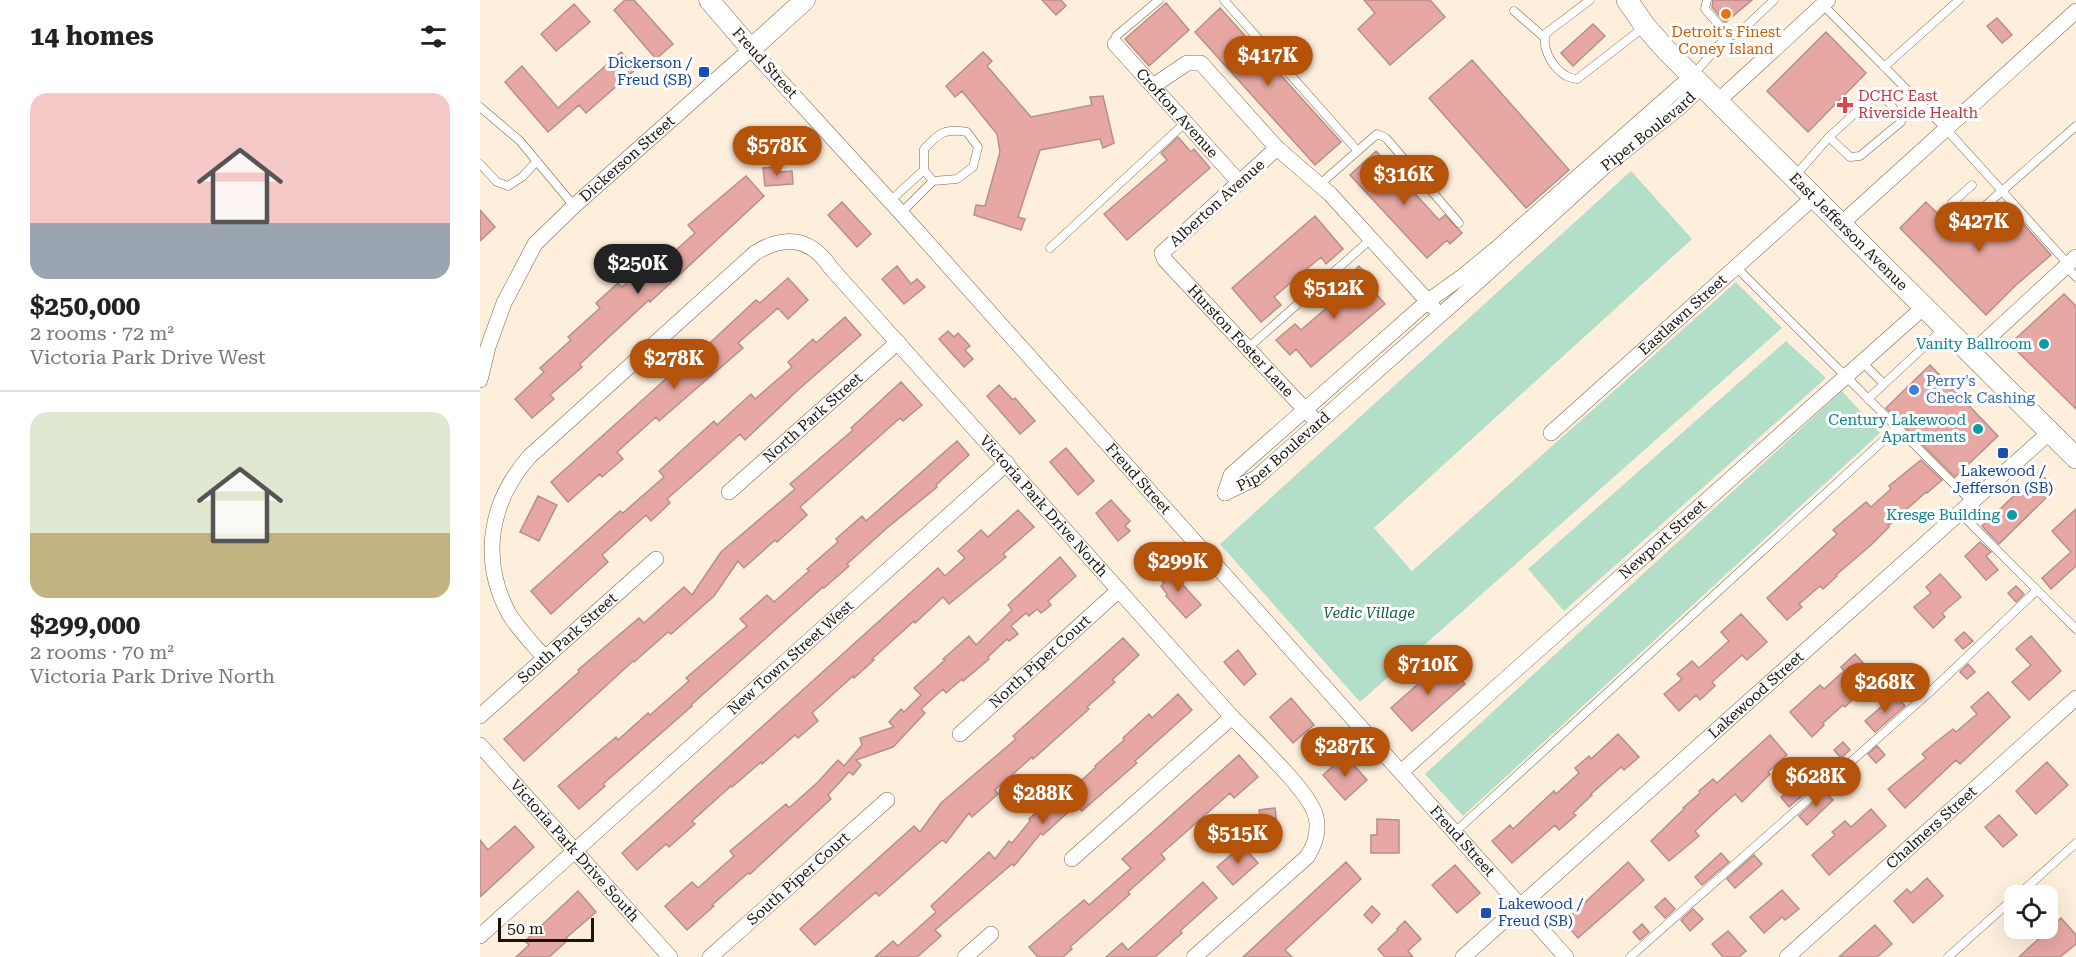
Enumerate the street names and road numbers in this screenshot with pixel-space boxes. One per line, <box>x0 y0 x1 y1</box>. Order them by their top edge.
street label: Freud Street <box>729 24 802 102</box>
street label: Crofton Avenue <box>1132 65 1222 162</box>
street label: Piper Boulevard <box>1597 88 1700 175</box>
street label: Dickerson Street <box>576 112 679 206</box>
street label: Alberton Avenue <box>1166 156 1268 250</box>
street label: East Jefferson Avenue <box>1786 169 1911 294</box>
street label: Eastlawn Street <box>1635 270 1731 359</box>
street label: Hurston Foster Lane <box>1184 281 1297 401</box>
street label: North Park Street <box>759 369 866 466</box>
street label: Piper Boulevard <box>1234 408 1334 495</box>
street label: Victoria Park Drive North <box>976 432 1112 581</box>
street label: Freud Street <box>1102 439 1175 518</box>
street label: Newport Street <box>1615 496 1710 583</box>
street label: South Park Street <box>514 589 621 687</box>
street label: New Town Street West <box>724 596 857 718</box>
street label: North Piper Court <box>986 611 1095 712</box>
street label: Lakewood Street <box>1705 647 1808 742</box>
street label: Victoria Park Drive South <box>506 776 643 926</box>
street label: Chalmers Street <box>1883 782 1981 873</box>
street label: Freud Street <box>1426 802 1499 880</box>
street label: South Piper Court <box>743 828 854 929</box>

